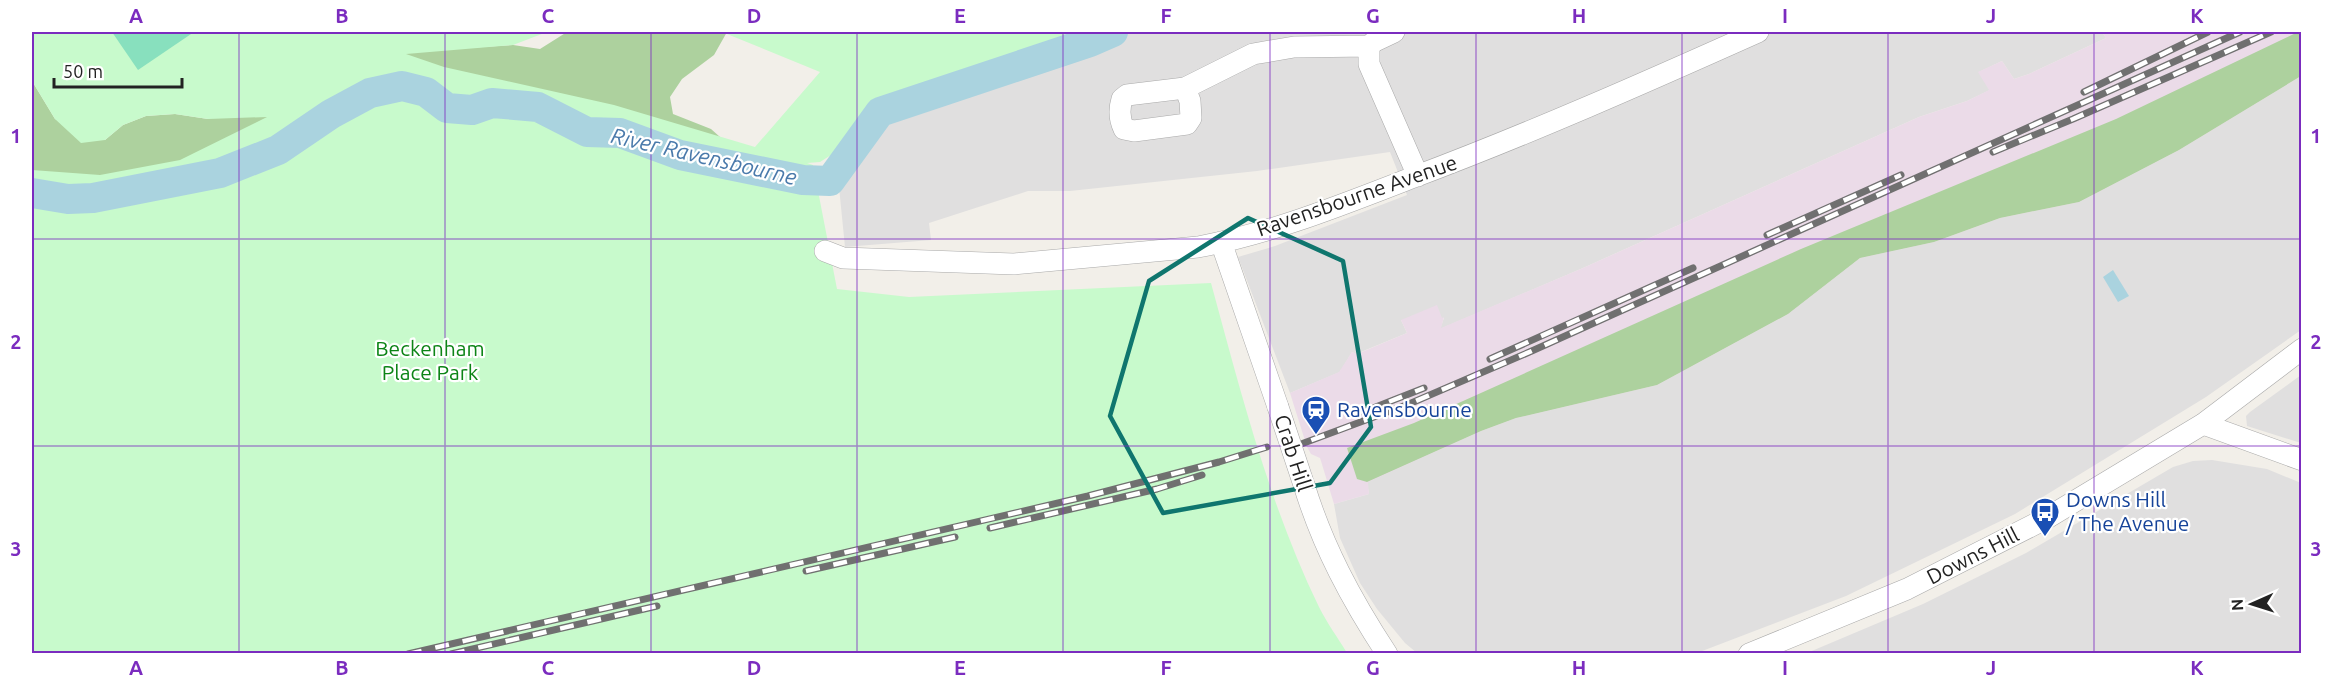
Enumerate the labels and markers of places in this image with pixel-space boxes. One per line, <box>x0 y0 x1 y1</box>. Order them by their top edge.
station icon: Ravensbourne <box>1300 394 1332 436</box>
place label: Ravensbourne <box>1337 397 1472 421</box>
place label: Downs Hill / The Avenue <box>2065 487 2189 535</box>
bus stop icon: Downs Hill / The Avenue <box>2029 496 2061 538</box>

